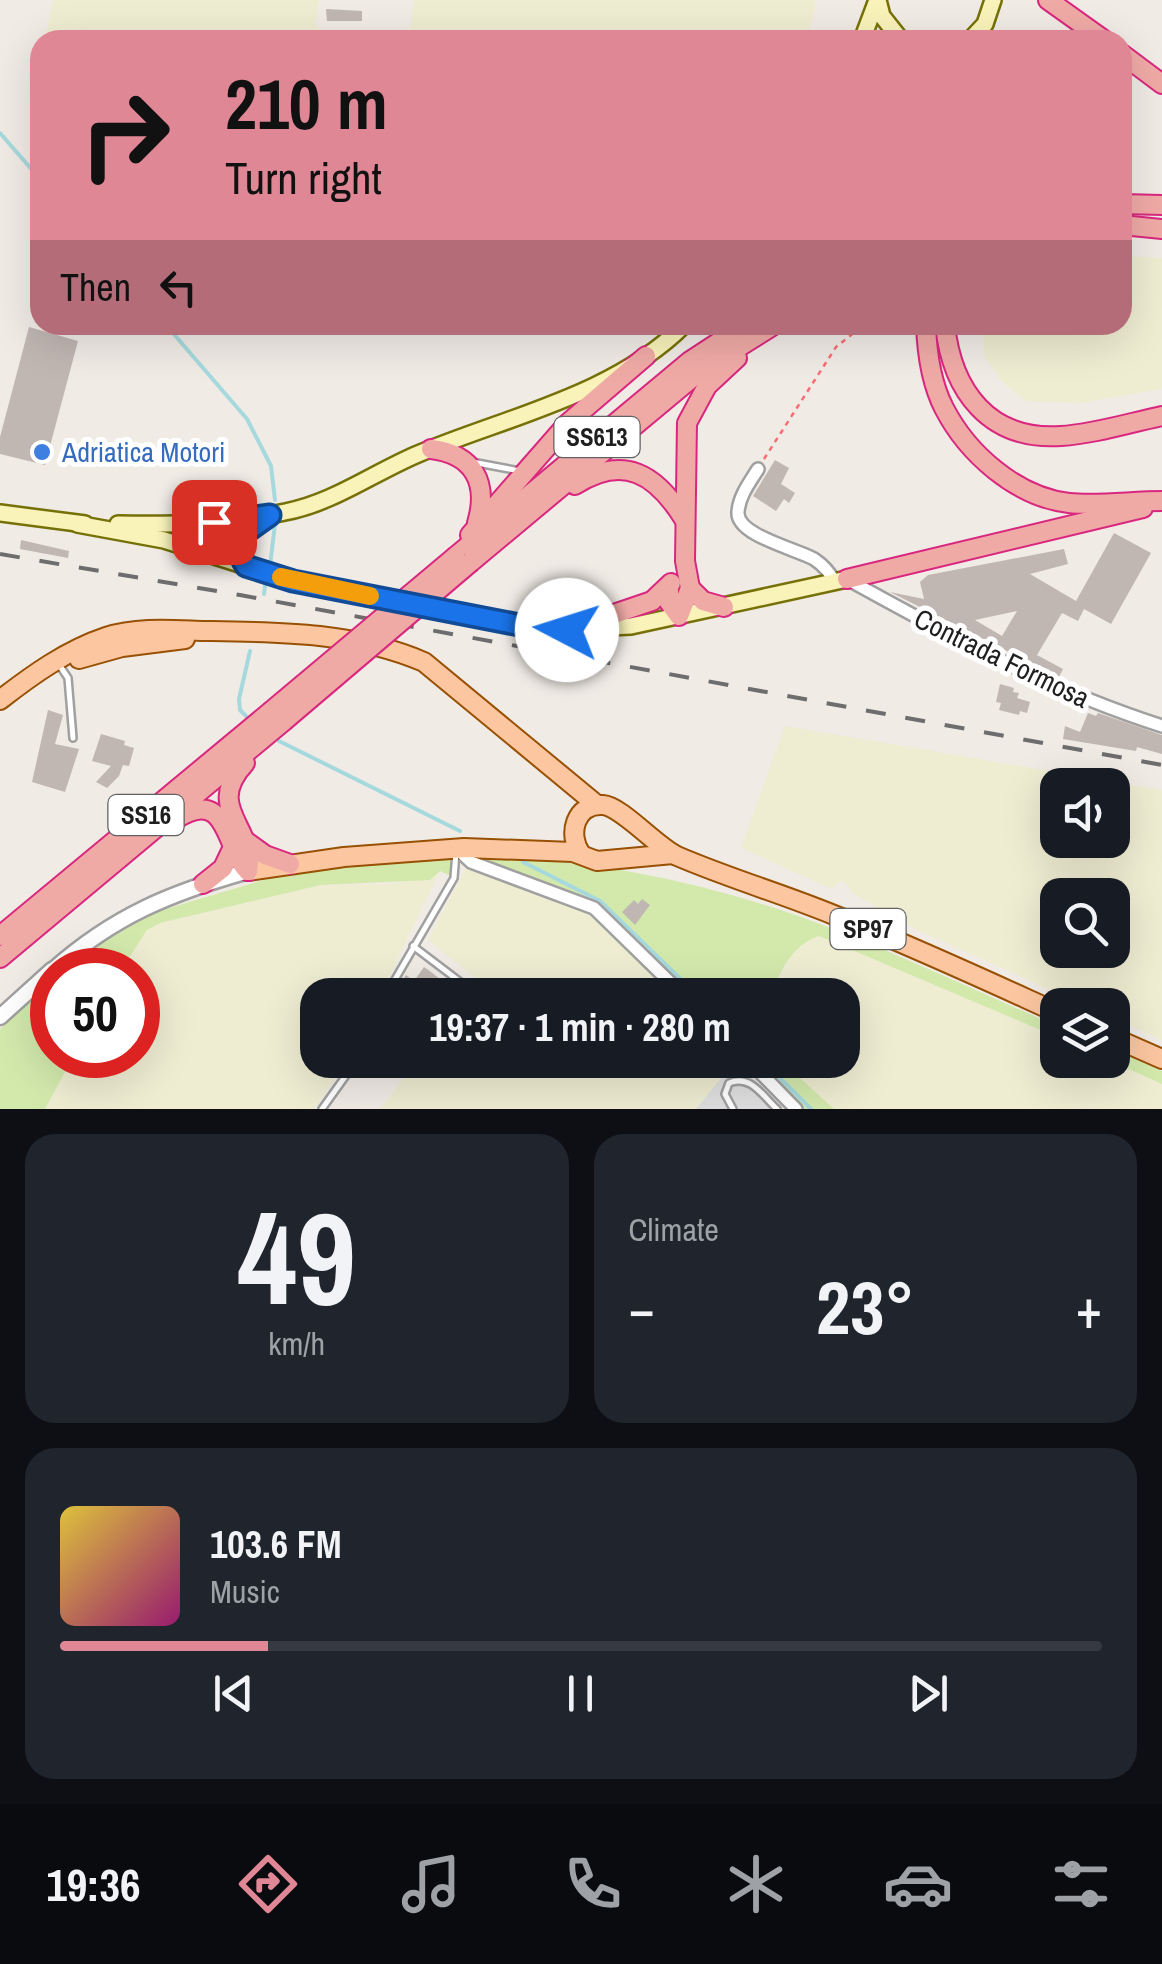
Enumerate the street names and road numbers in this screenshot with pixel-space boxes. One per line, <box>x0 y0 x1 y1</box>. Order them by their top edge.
road number: SS613 <box>554 417 640 457</box>
street label: Contrada Formosa <box>908 599 1096 717</box>
road number: SS16 <box>108 795 184 835</box>
road number: SP97 <box>830 909 906 949</box>

